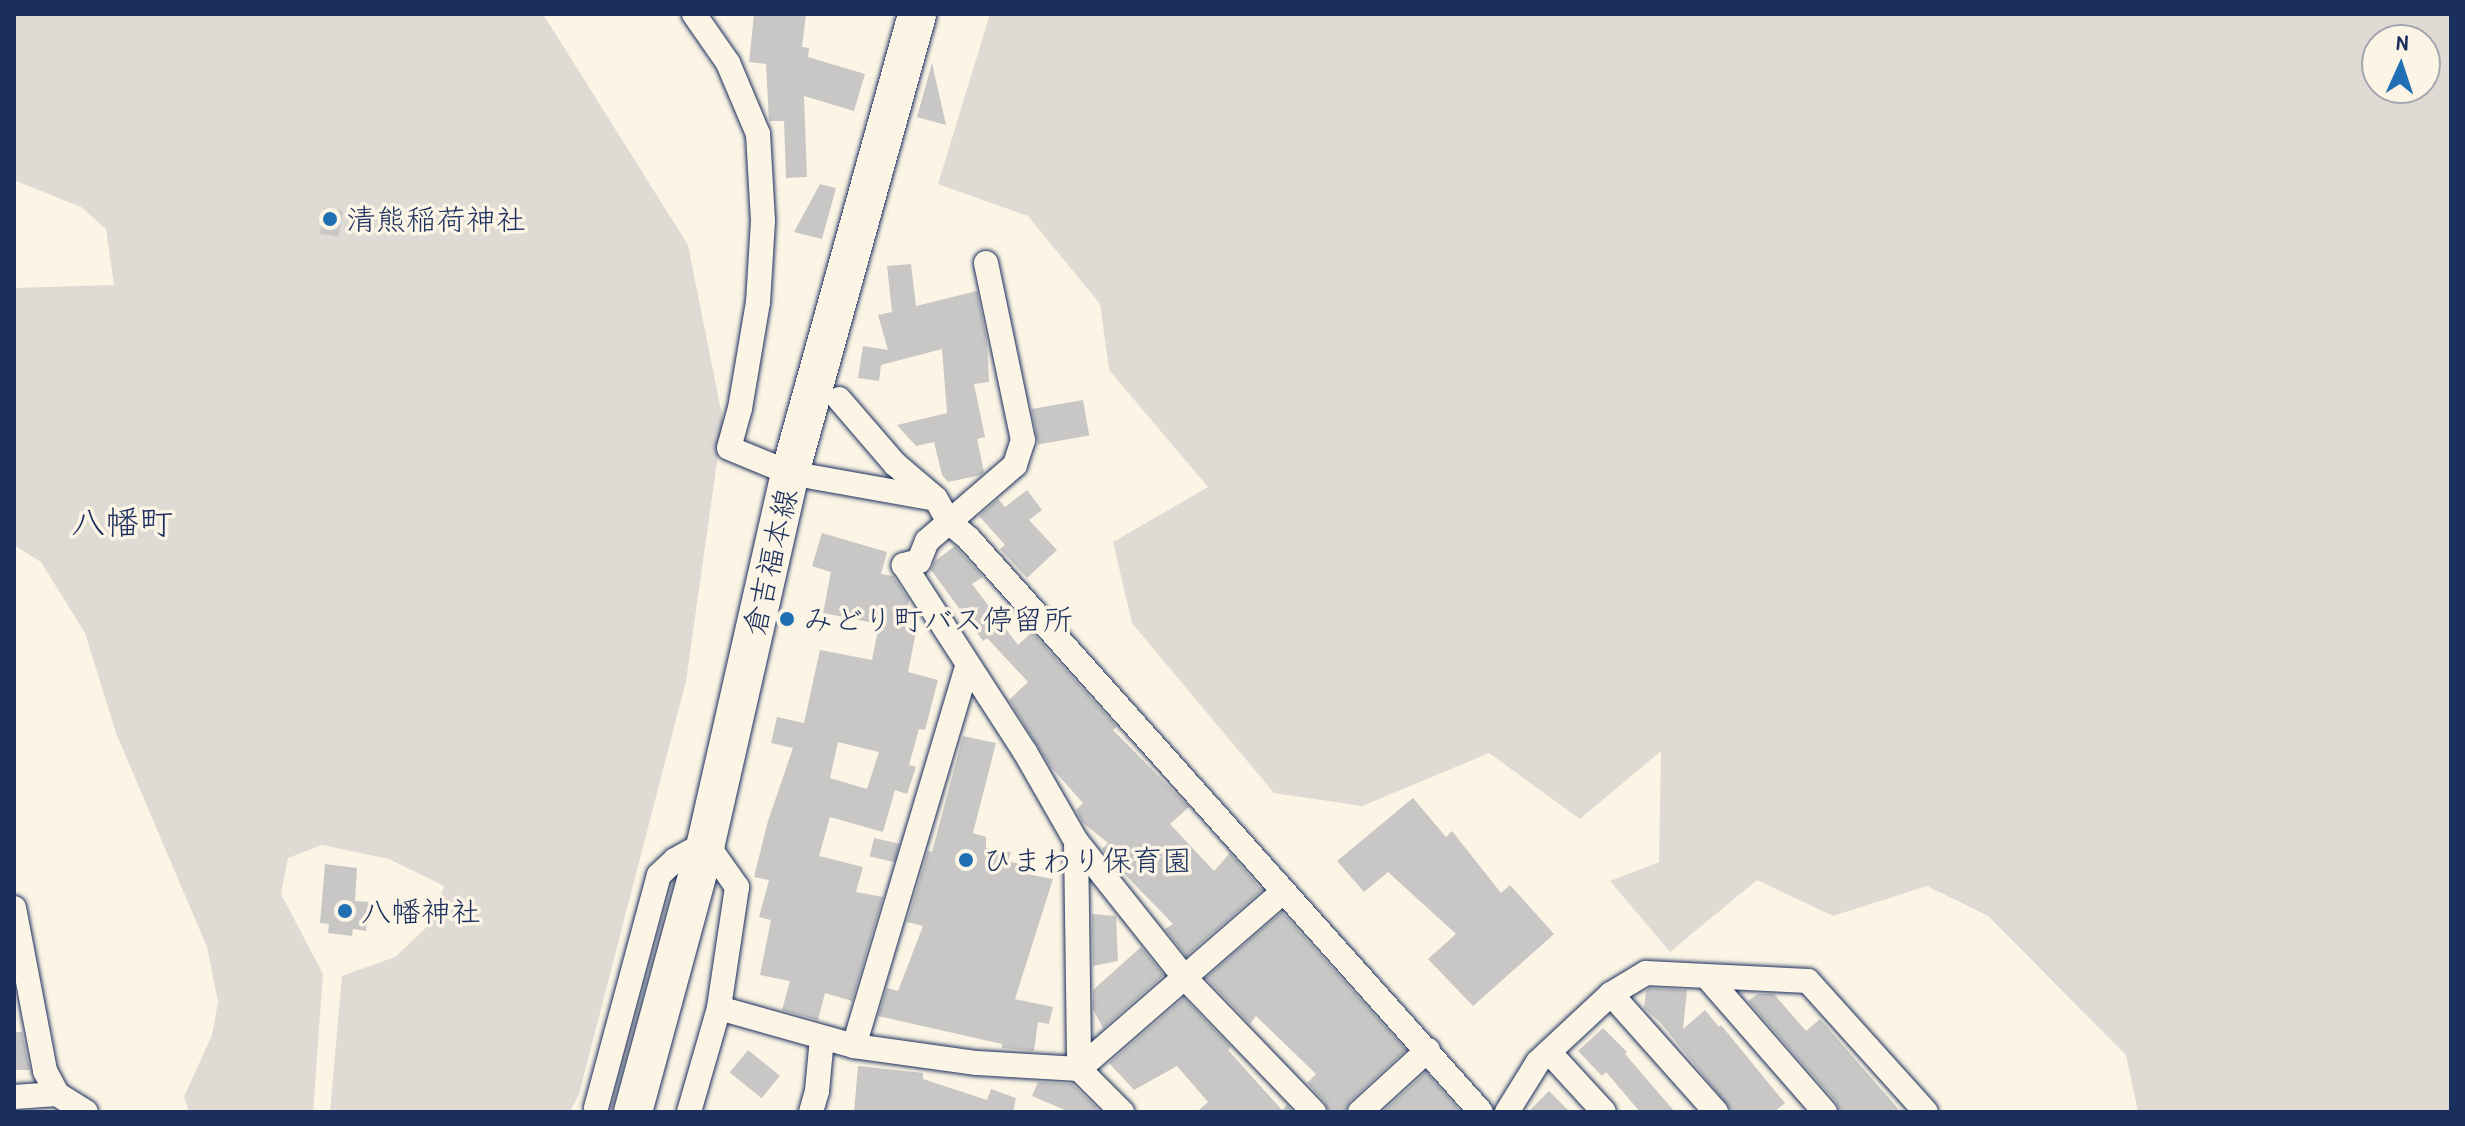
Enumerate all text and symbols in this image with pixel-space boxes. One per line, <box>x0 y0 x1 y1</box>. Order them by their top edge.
north arrow <box>2361 24 2441 104</box>
text: N <box>2396 27 2409 57</box>
place label: 清熊稲荷神社 <box>346 201 526 237</box>
marker: 清熊稲荷神社 <box>321 210 339 228</box>
street label: 倉吉福本線 <box>736 485 804 639</box>
district label: 八幡町 <box>71 503 173 543</box>
place label: みどり町バス停留所 <box>803 601 1073 637</box>
marker: みどり町バス停留所 <box>778 610 796 628</box>
place label: ひまわり保育園 <box>982 842 1192 878</box>
marker: ひまわり保育園 <box>957 851 975 869</box>
place label: 八幡神社 <box>361 893 481 929</box>
marker: 八幡神社 <box>336 902 354 920</box>

